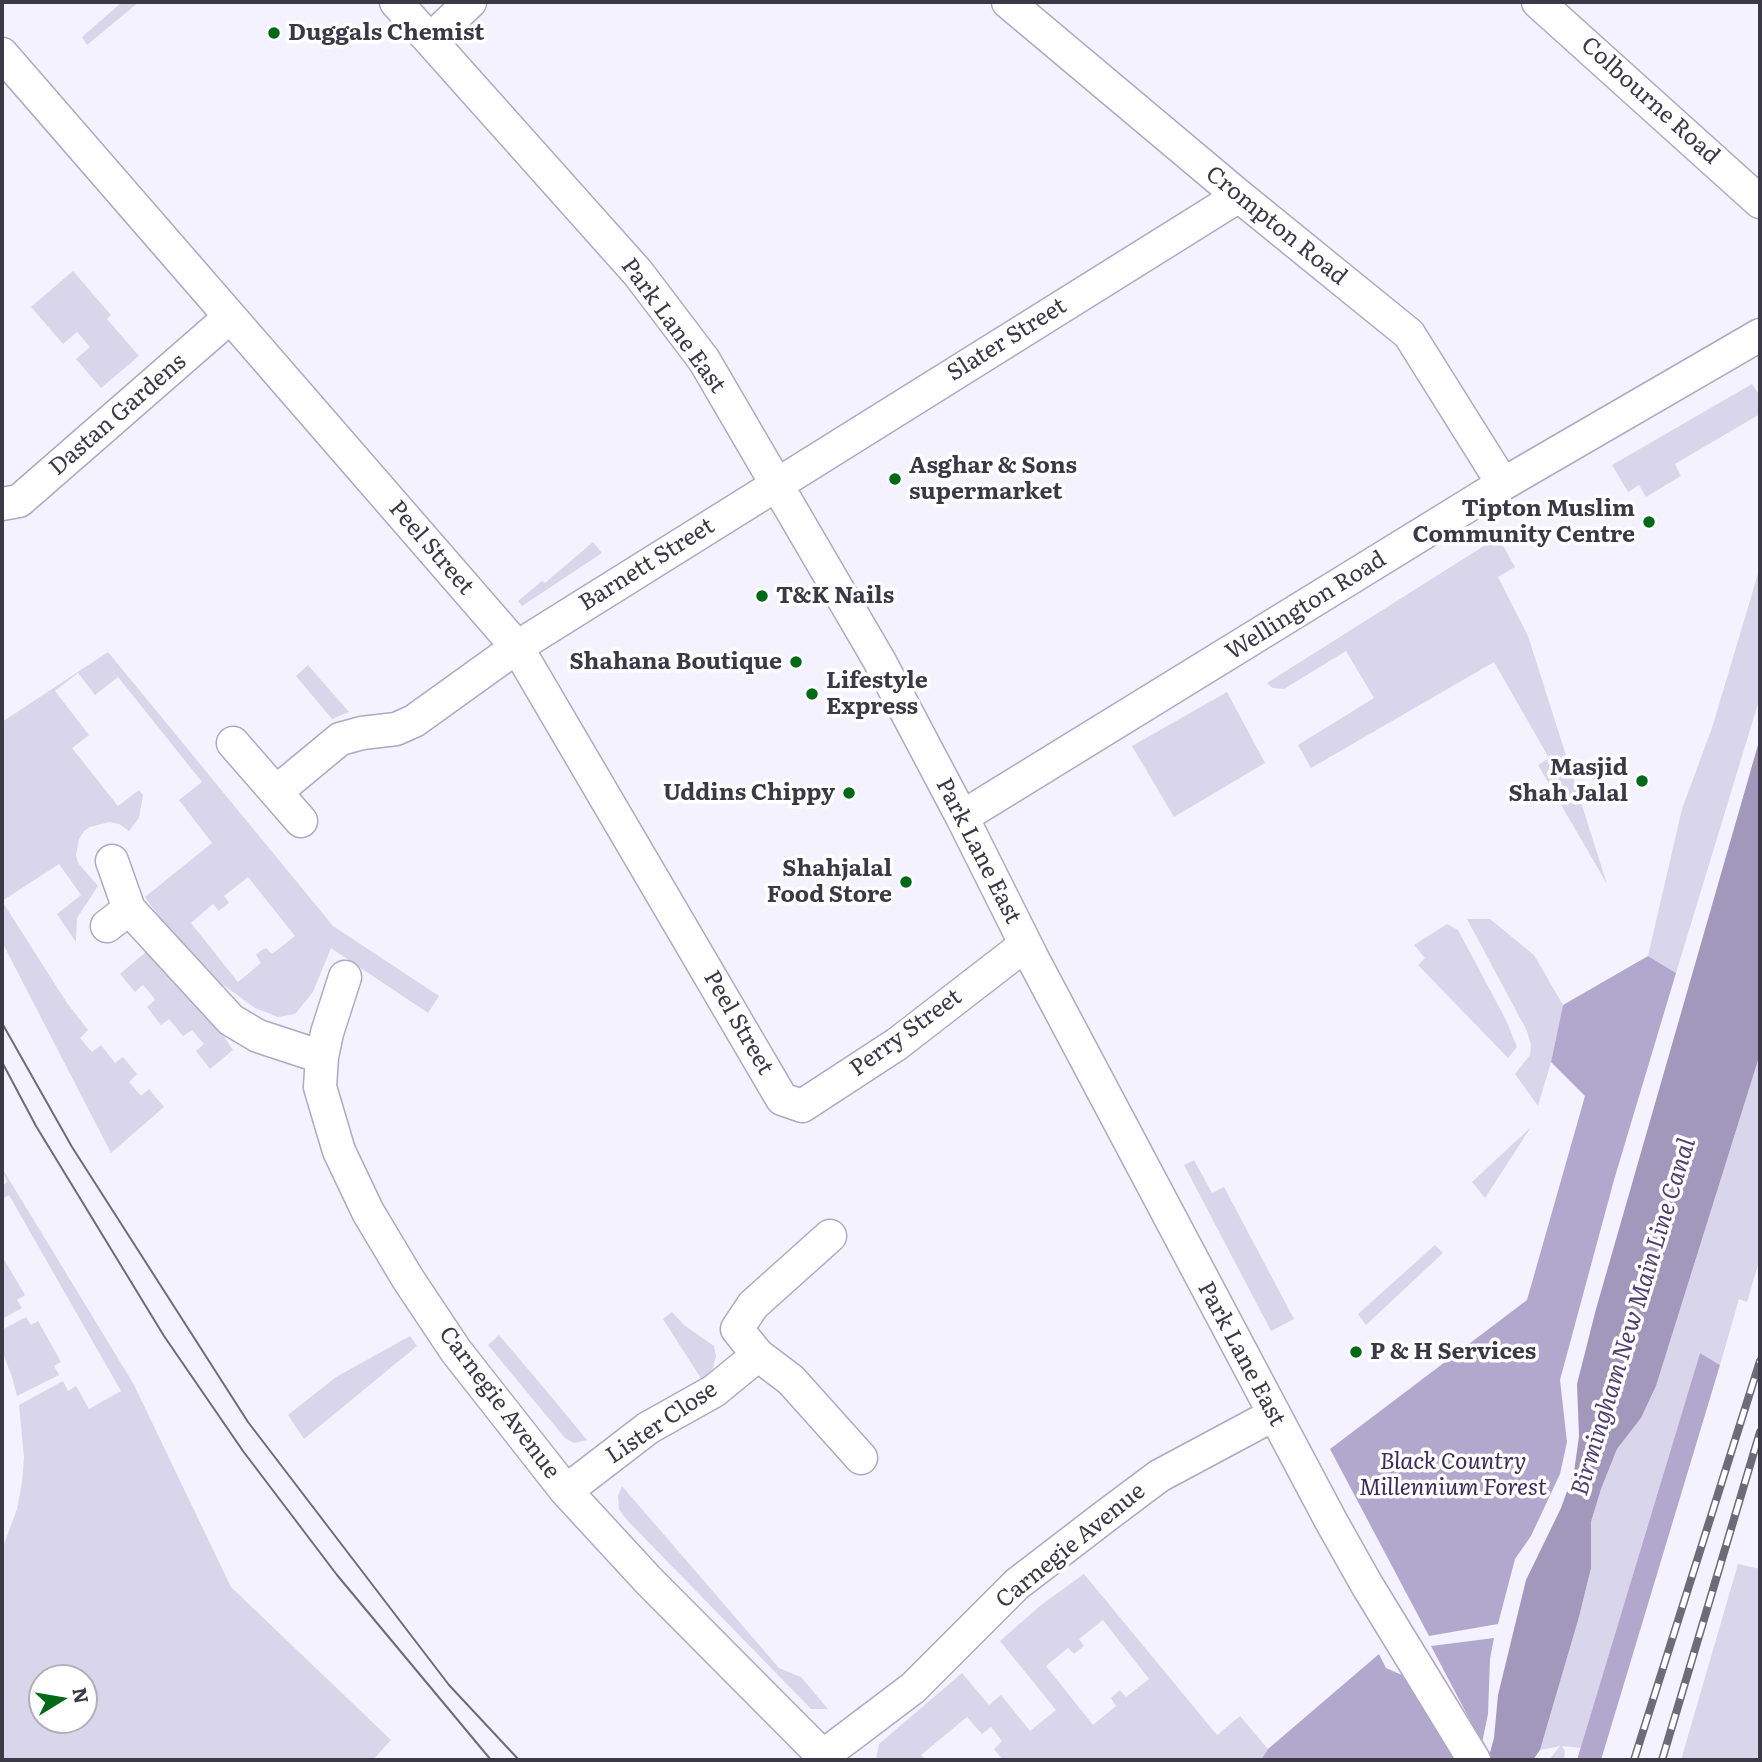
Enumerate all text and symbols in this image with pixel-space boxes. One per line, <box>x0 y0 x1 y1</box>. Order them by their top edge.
place label: Duggals Chemist <box>288 19 484 47</box>
marker: Duggals Chemist <box>266 25 282 41</box>
street label: Colbourne Road <box>1575 31 1725 171</box>
street label: Crompton Road <box>1200 161 1352 291</box>
street label: Park Lane East <box>615 253 731 399</box>
street label: Slater Street <box>942 292 1072 388</box>
street label: Dastan Gardens <box>44 348 192 482</box>
place label: Asghar & Sons supermarket <box>909 452 1077 506</box>
marker: Asghar & Sons supermarket <box>887 471 903 487</box>
street label: Peel Street <box>383 495 479 601</box>
place label: Tipton Muslim Community Centre <box>1412 495 1635 549</box>
street label: Barnett Street <box>574 513 720 617</box>
marker: Tipton Muslim Community Centre <box>1641 514 1657 530</box>
street label: Wellington Road <box>1221 546 1391 666</box>
place label: T&K Nails <box>776 582 894 610</box>
marker: T&K Nails <box>754 588 770 604</box>
place label: Shahana Boutique <box>569 648 782 676</box>
marker: Shahana Boutique <box>788 654 804 670</box>
place label: Lifestyle Express <box>826 667 928 721</box>
marker: Lifestyle Express <box>804 686 820 702</box>
place label: Masjid Shah Jalal <box>1508 754 1628 808</box>
marker: Masjid Shah Jalal <box>1634 773 1650 789</box>
street label: Park Lane East <box>929 774 1027 928</box>
place label: Uddins Chippy <box>663 779 835 807</box>
marker: Uddins Chippy <box>841 785 857 801</box>
place label: Shahjalal Food Store <box>767 855 892 909</box>
marker: Shahjalal Food Store <box>898 874 914 890</box>
street label: Peel Street <box>697 966 779 1080</box>
street label: Perry Street <box>845 983 967 1083</box>
water label: Birmingham New Main Line Canal <box>1566 1135 1702 1499</box>
street label: Park Lane East <box>1191 1277 1291 1431</box>
street label: Carnegie Avenue <box>433 1321 565 1485</box>
place label: P & H Services <box>1370 1338 1536 1366</box>
marker: P & H Services <box>1348 1344 1364 1360</box>
street label: Lister Close <box>601 1376 723 1470</box>
park label: Black Country Millennium Forest <box>1359 1448 1547 1502</box>
street label: Carnegie Avenue <box>991 1477 1151 1615</box>
north arrow <box>28 1664 98 1734</box>
text: N <box>66 1685 97 1706</box>

